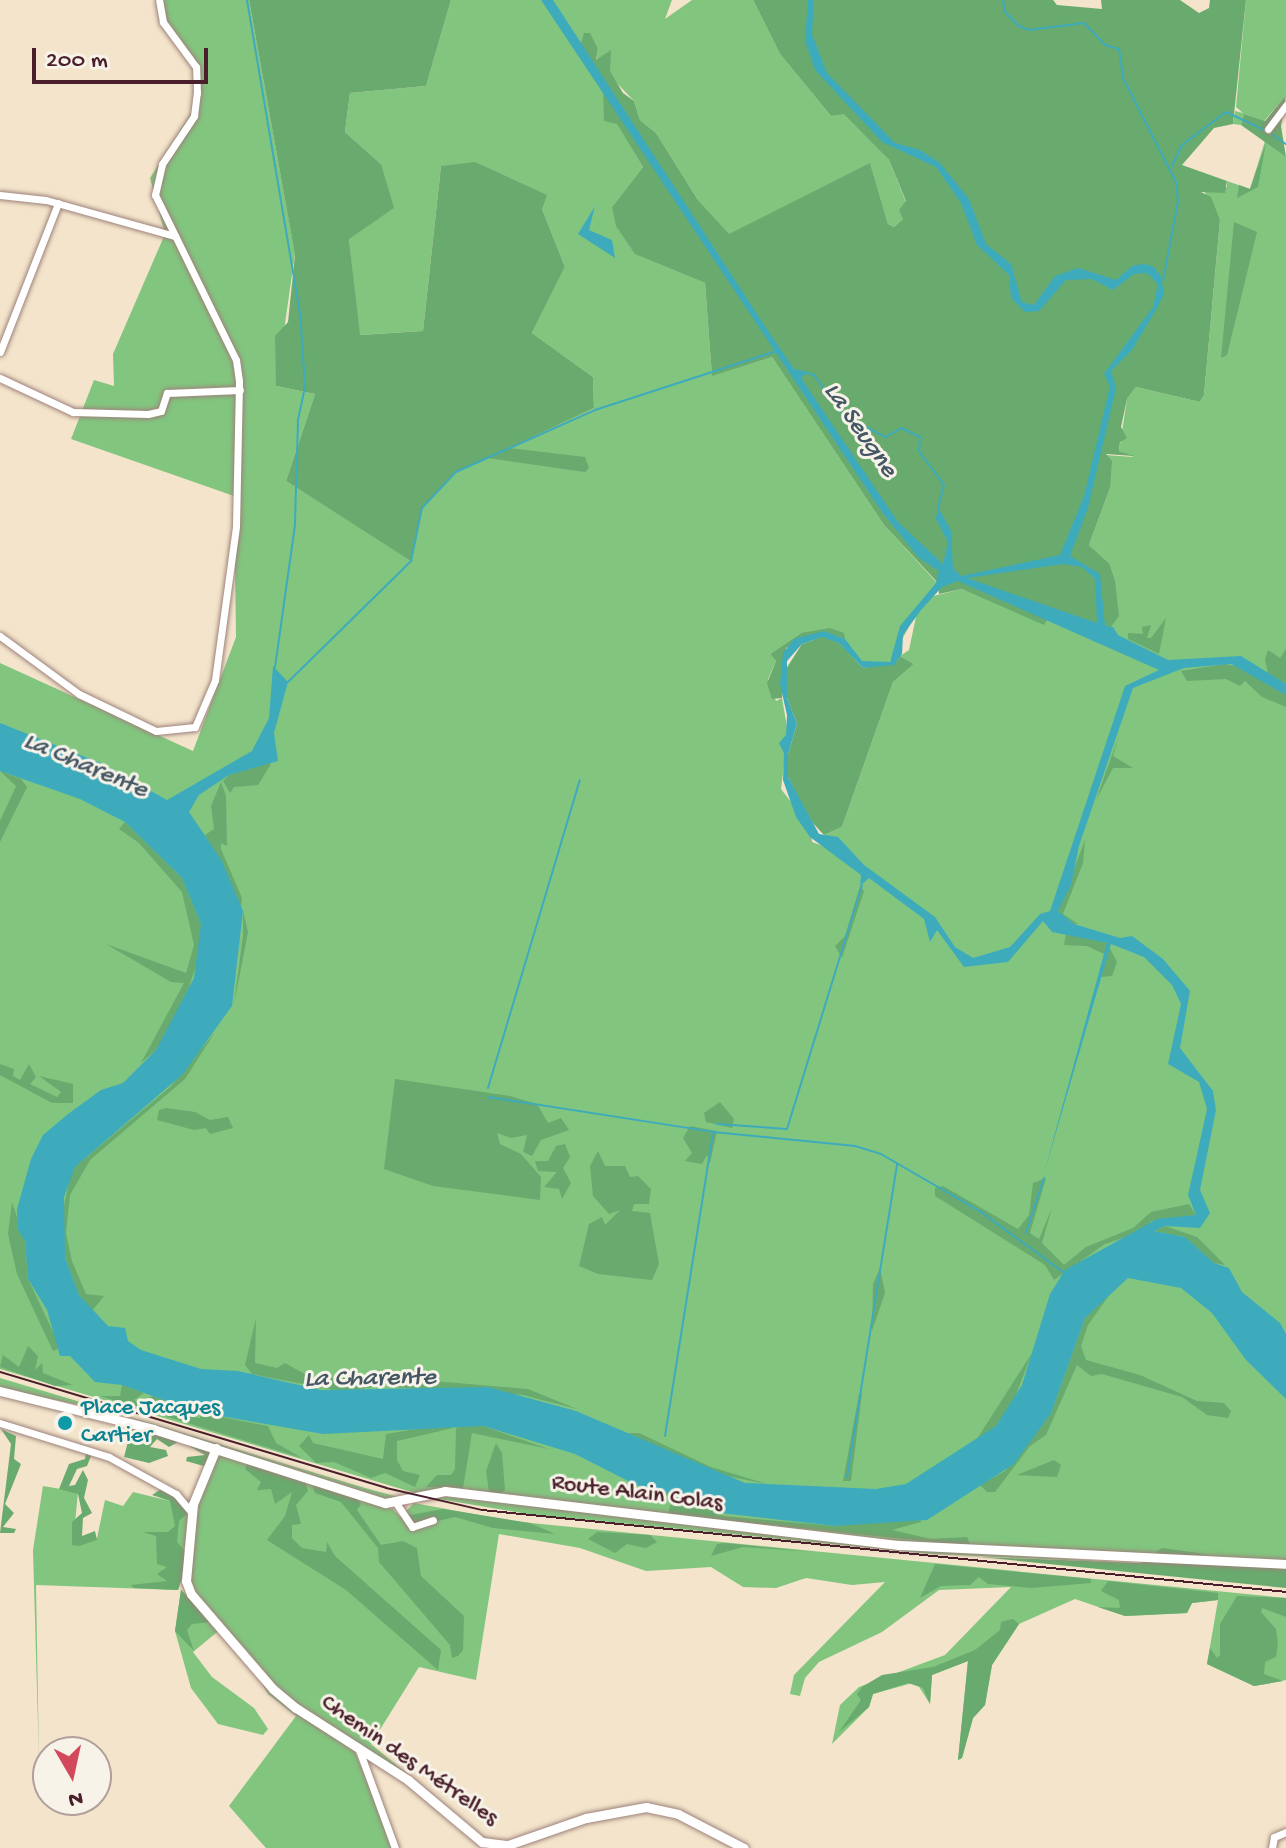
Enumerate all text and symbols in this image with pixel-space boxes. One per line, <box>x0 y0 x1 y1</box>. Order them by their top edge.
scale bar <box>36 32 212 82</box>
text: 200 m <box>46 47 108 76</box>
water label: La Seugne <box>815 378 903 484</box>
water label: La Charente <box>18 727 152 807</box>
water label: La Charente <box>304 1363 436 1397</box>
place label: Place Jacques Cartier <box>81 1395 220 1451</box>
marker: Place Jacques Cartier <box>56 1414 74 1432</box>
street label: Route Alain Colas <box>550 1469 724 1519</box>
street label: Chemin des Métrelles <box>315 1689 503 1833</box>
north arrow <box>32 1736 112 1816</box>
text: N <box>66 1784 85 1812</box>

